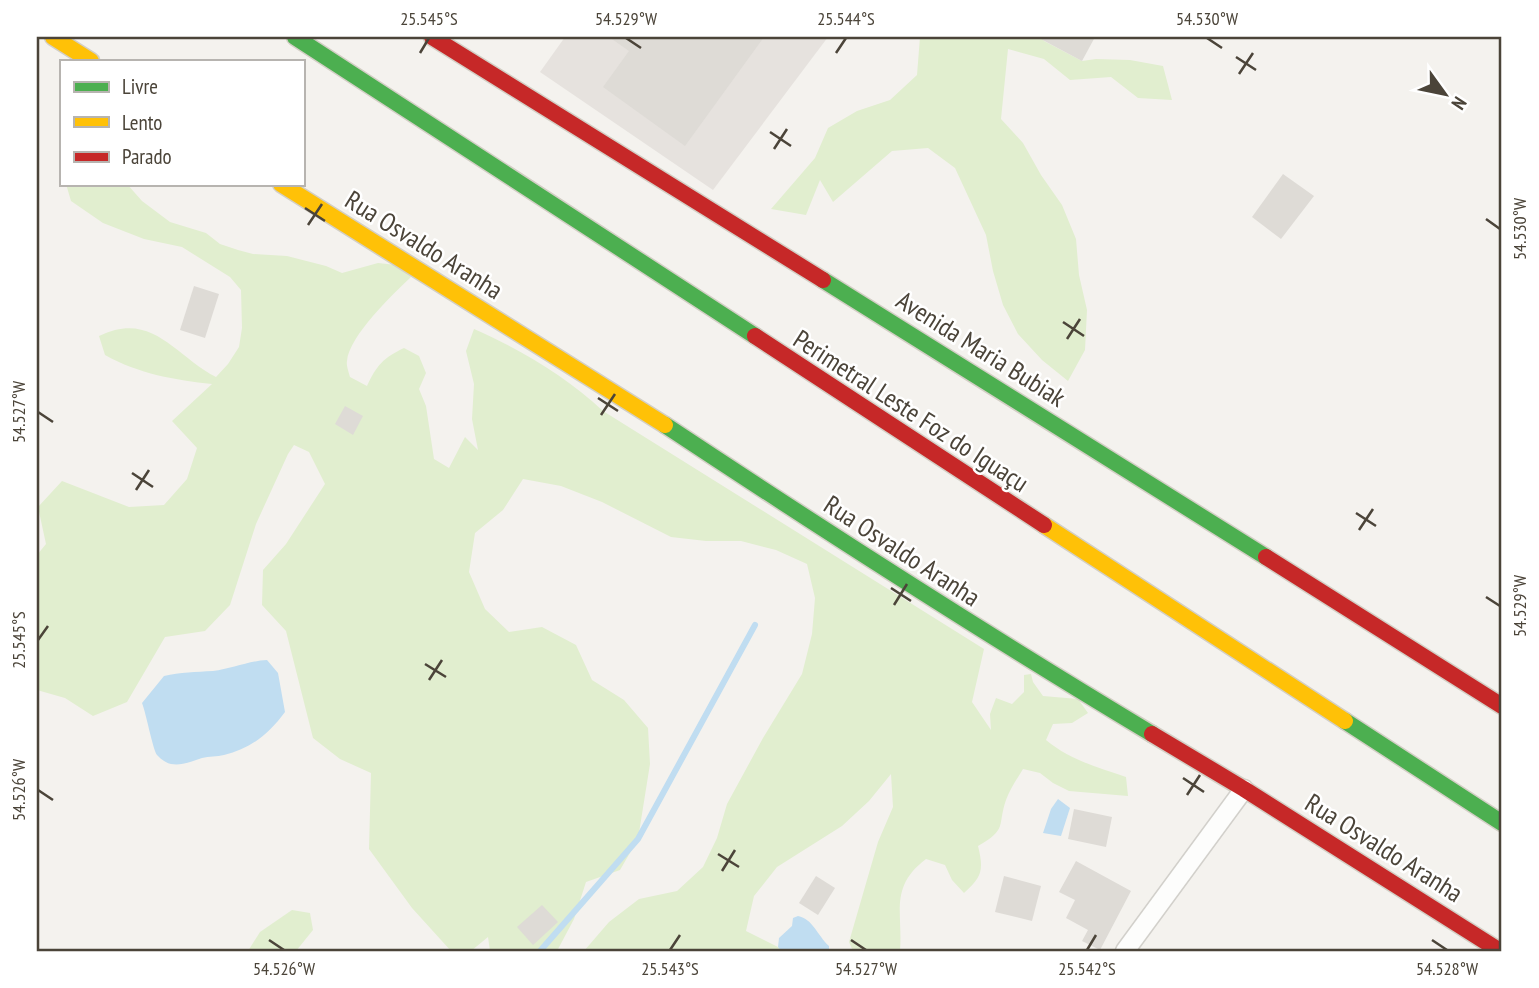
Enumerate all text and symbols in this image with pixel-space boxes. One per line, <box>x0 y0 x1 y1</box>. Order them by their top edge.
text: 25.545°S <box>400 7 458 30</box>
text: 54.529°W <box>595 7 657 30</box>
text: 25.544°S <box>817 7 875 30</box>
text: 54.530°W <box>1176 7 1238 30</box>
legend <box>60 60 304 186</box>
north arrow <box>1410 60 1480 130</box>
text: Livre <box>122 73 158 100</box>
text: N <box>1446 92 1472 114</box>
text: Lento <box>122 109 162 136</box>
text: Parado <box>122 143 172 170</box>
street label: Rua Osvaldo Aranha <box>339 183 509 306</box>
text: 54.530°W <box>1508 198 1531 260</box>
street label: Avenida Maria Bubiak <box>891 283 1072 414</box>
street label: Perimetral Leste Foz do Iguaçu <box>787 322 1035 499</box>
text: 54.527°W <box>7 381 30 443</box>
street label: Rua Osvaldo Aranha <box>818 488 987 613</box>
text: 54.529°W <box>1508 575 1531 637</box>
text: 25.545°S <box>7 611 30 669</box>
text: 54.526°W <box>7 759 30 821</box>
street label: Rua Osvaldo Aranha <box>1299 786 1469 909</box>
text: 54.526°W <box>253 957 315 980</box>
text: 25.543°S <box>641 957 699 980</box>
text: 54.527°W <box>835 957 897 980</box>
text: 25.542°S <box>1058 957 1116 980</box>
text: 54.528°W <box>1416 957 1478 980</box>

